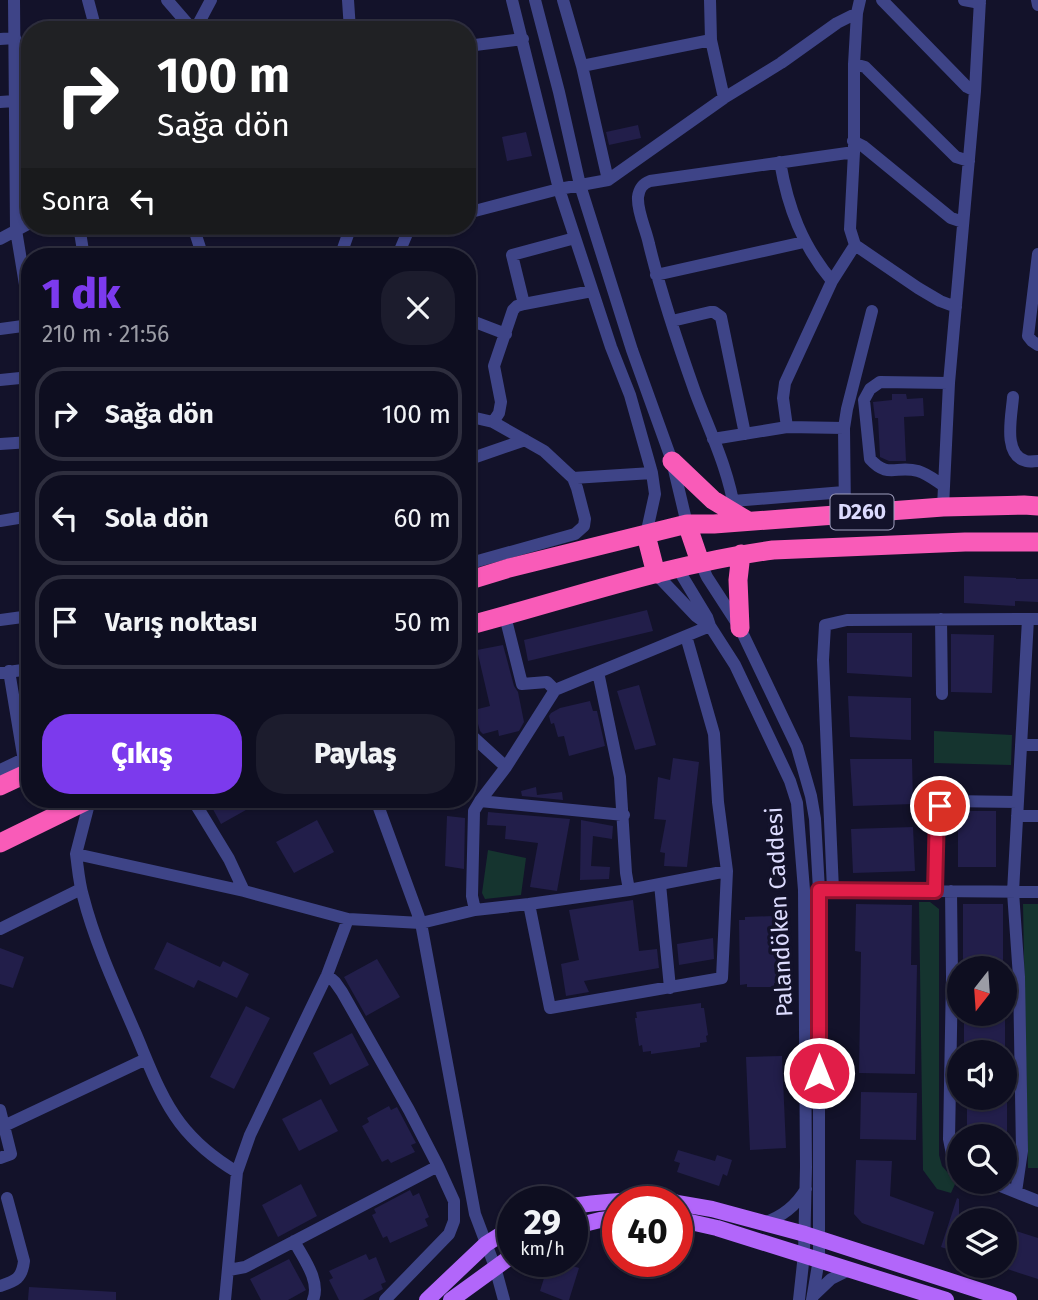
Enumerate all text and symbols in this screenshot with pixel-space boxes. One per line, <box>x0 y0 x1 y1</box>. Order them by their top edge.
text: 100 m <box>157 46 290 105</box>
icon: right <box>42 49 133 140</box>
text: Sağa dön <box>157 106 290 144</box>
icon: left <box>124 182 162 220</box>
text: Sonra <box>42 186 110 217</box>
text: 1 dk <box>42 269 120 319</box>
button: close <box>381 271 455 345</box>
text: 210 m · 21:56 <box>42 320 169 348</box>
icon: right <box>46 395 84 433</box>
text: Sağa dön <box>105 399 214 430</box>
text: 100 m <box>382 399 451 430</box>
road number: D260 <box>830 494 894 530</box>
icon: left <box>46 499 84 537</box>
text: Sola dön <box>105 503 209 534</box>
text: 60 m <box>393 503 451 534</box>
icon: arrive <box>46 603 84 641</box>
text: Varış noktası <box>105 607 258 638</box>
text: 50 m <box>394 607 451 638</box>
button: Çıkış <box>42 714 242 794</box>
button: Paylaş <box>256 714 455 794</box>
pin <box>910 776 970 836</box>
icon: arrive <box>921 787 959 825</box>
street label: Palandöken Caddesi <box>760 806 798 1018</box>
north arrow <box>947 956 1017 1026</box>
map controls <box>947 956 1017 1278</box>
position arrow <box>782 1036 856 1110</box>
button: sound <box>947 1040 1017 1110</box>
button: search <box>947 1124 1017 1194</box>
speed limit sign: 40 <box>602 1186 693 1277</box>
text: 29 <box>524 1201 561 1243</box>
button: layers <box>947 1208 1017 1278</box>
text: km/h <box>520 1238 565 1260</box>

